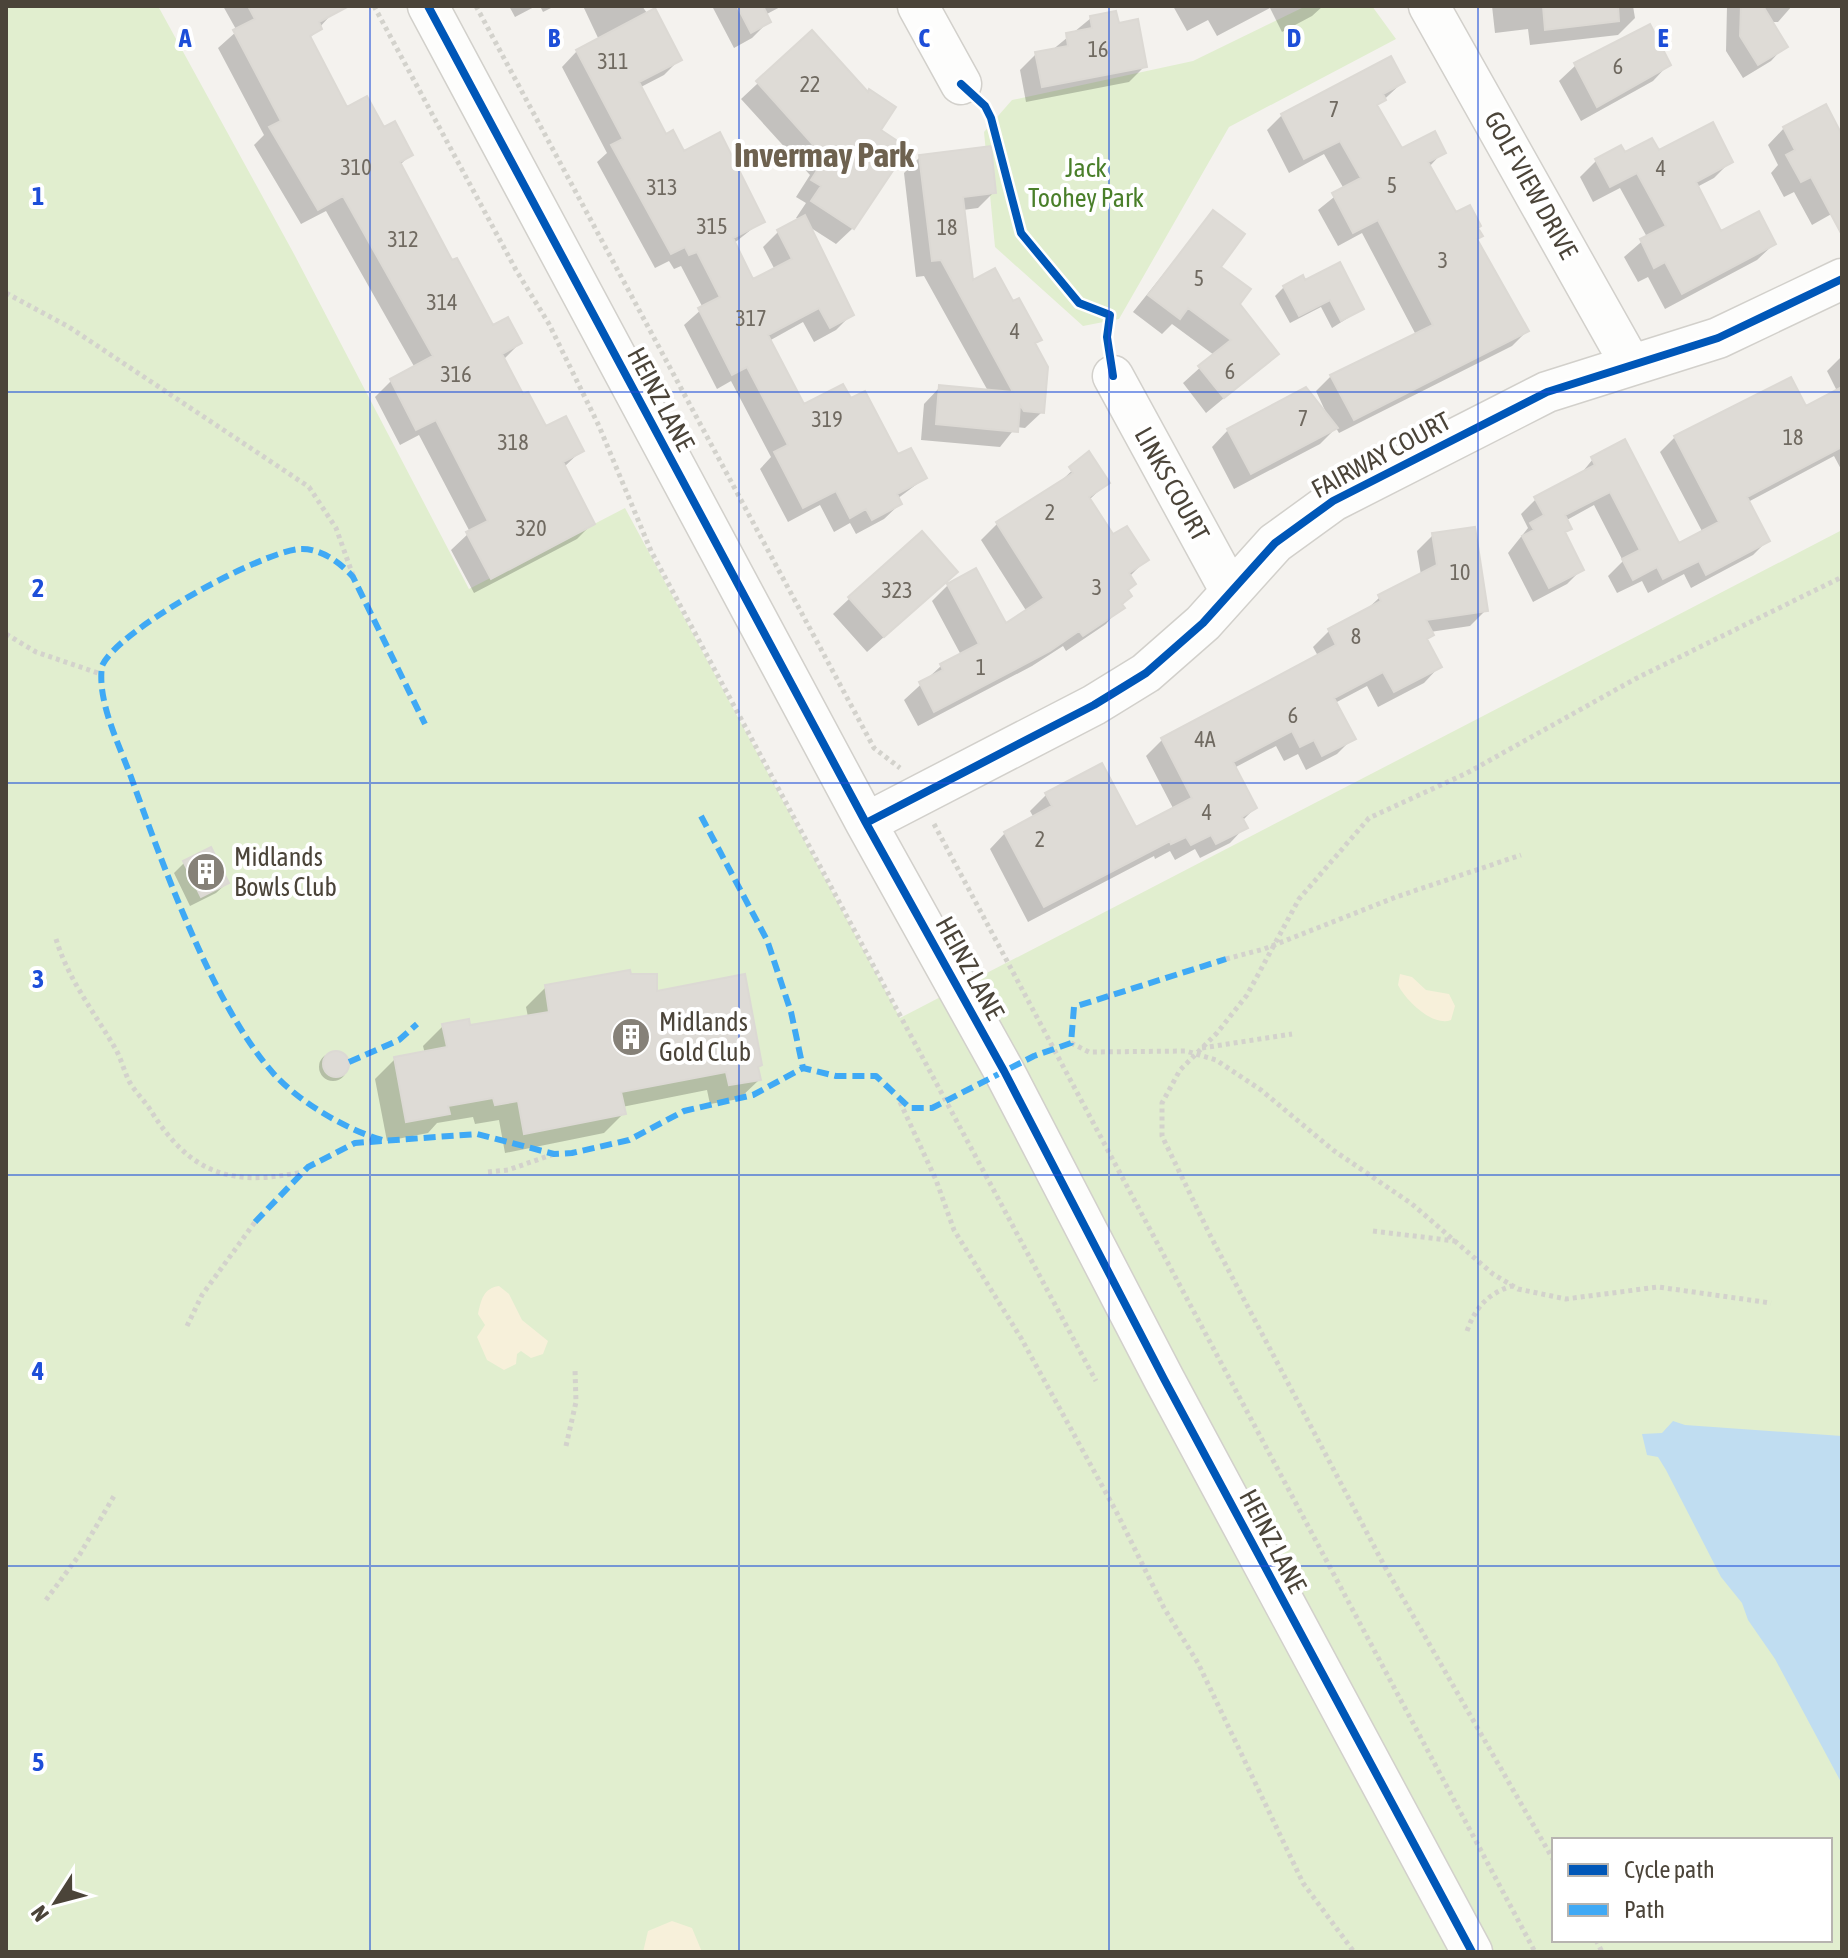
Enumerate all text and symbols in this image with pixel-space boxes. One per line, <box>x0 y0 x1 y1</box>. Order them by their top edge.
text: A <box>178 23 192 53</box>
text: B <box>548 23 561 53</box>
text: C <box>918 23 930 53</box>
text: D <box>1287 23 1301 53</box>
text: E <box>1657 23 1669 53</box>
house number: 16 <box>1088 36 1108 62</box>
house number: 311 <box>597 48 629 74</box>
house number: 6 <box>1613 53 1623 79</box>
house number: 22 <box>800 71 820 97</box>
house number: 7 <box>1329 96 1339 122</box>
street label: GOLF VIEW DRIVE <box>1478 106 1584 264</box>
district label: Invermay Park <box>734 135 915 174</box>
park label: Jack Toohey Park <box>1028 153 1144 213</box>
house number: 310 <box>340 154 372 180</box>
house number: 4 <box>1656 155 1666 181</box>
house number: 5 <box>1387 172 1397 198</box>
house number: 313 <box>646 174 678 200</box>
text: 1 <box>32 181 44 211</box>
house number: 315 <box>696 213 728 239</box>
house number: 18 <box>937 214 957 240</box>
house number: 312 <box>387 226 419 252</box>
house number: 3 <box>1438 247 1448 273</box>
house number: 5 <box>1194 265 1204 291</box>
house number: 314 <box>426 289 458 315</box>
house number: 317 <box>735 305 767 331</box>
house number: 4 <box>1010 318 1020 344</box>
street label: HEINZ LANE <box>621 342 701 456</box>
house number: 6 <box>1225 358 1235 384</box>
house number: 316 <box>440 361 472 387</box>
house number: 7 <box>1298 405 1308 431</box>
house number: 319 <box>811 406 843 432</box>
street label: FAIRWAY COURT <box>1306 406 1456 504</box>
street label: LINKS COURT <box>1128 422 1216 547</box>
house number: 18 <box>1783 424 1803 450</box>
house number: 318 <box>497 429 529 455</box>
house number: 2 <box>1045 499 1055 525</box>
house number: 320 <box>515 515 547 541</box>
house number: 10 <box>1450 559 1470 585</box>
text: 2 <box>32 573 44 603</box>
house number: 3 <box>1092 574 1102 600</box>
house number: 323 <box>881 577 913 603</box>
house number: 8 <box>1351 623 1361 649</box>
house number: 1 <box>976 654 986 680</box>
house number: 6 <box>1288 702 1298 728</box>
house number: 4A <box>1194 726 1216 752</box>
house number: 4 <box>1202 799 1212 825</box>
house number: 2 <box>1035 826 1045 852</box>
place label: Midlands Bowls Club <box>234 842 337 902</box>
building icon: Midlands Bowls Club <box>185 851 227 893</box>
street label: HEINZ LANE <box>930 911 1010 1025</box>
text: 3 <box>32 964 44 994</box>
place label: Midlands Gold Club <box>659 1007 751 1067</box>
building icon: Midlands Gold Club <box>610 1016 652 1058</box>
text: 4 <box>31 1356 44 1386</box>
street label: HEINZ LANE <box>1233 1484 1313 1598</box>
text: 5 <box>32 1747 44 1777</box>
legend <box>1552 1838 1832 1942</box>
text: Cycle path <box>1624 1856 1715 1883</box>
north arrow <box>16 1862 96 1942</box>
text: Path <box>1624 1896 1665 1923</box>
text: N <box>25 1901 54 1927</box>

